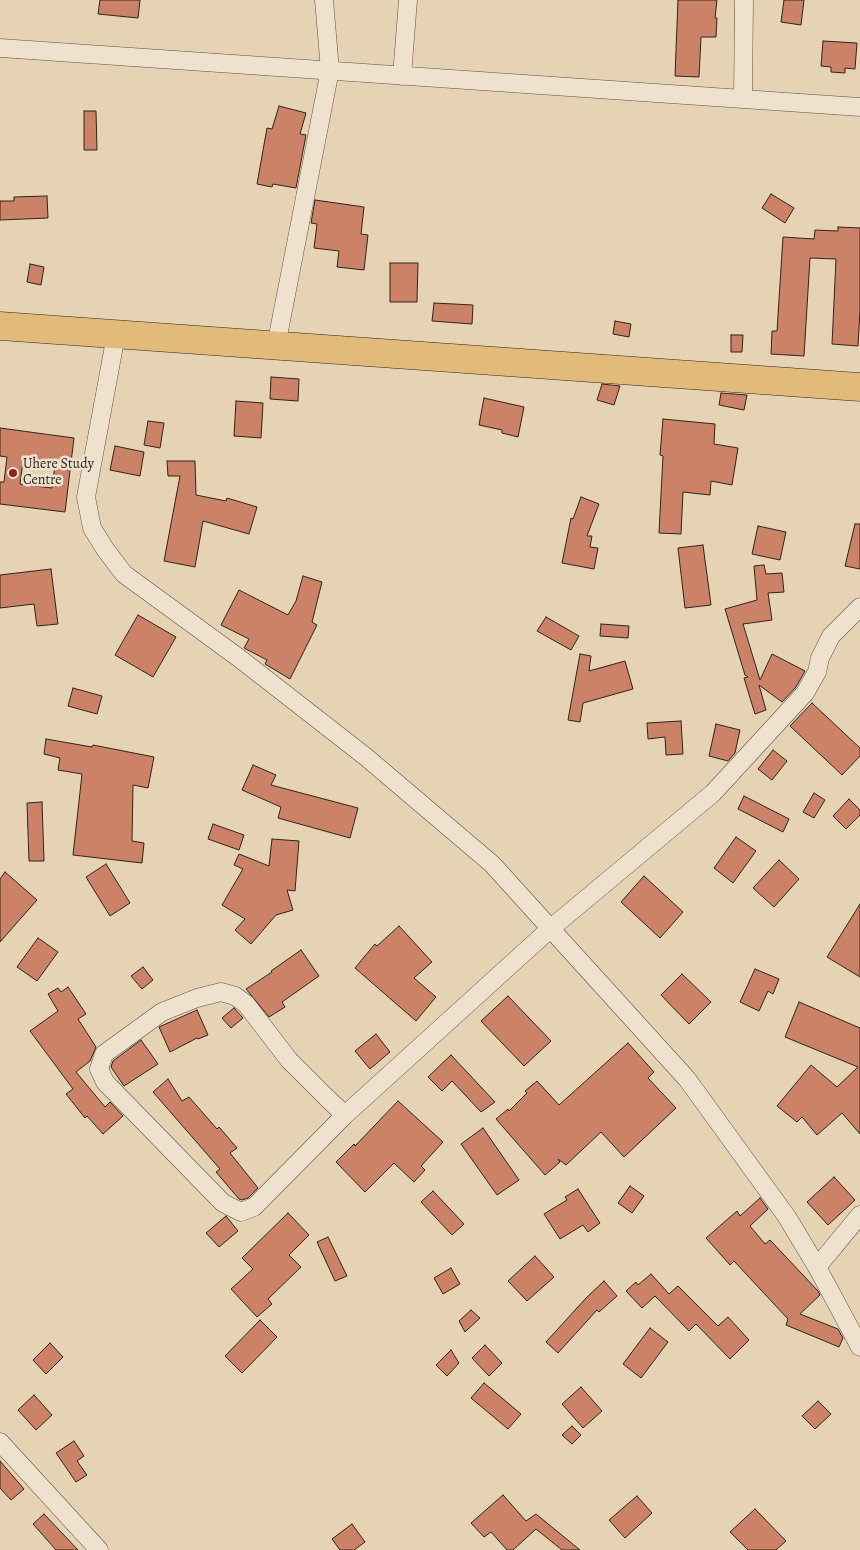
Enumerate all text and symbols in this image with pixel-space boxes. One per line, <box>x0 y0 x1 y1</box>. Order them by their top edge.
place label: Uhere Study Centre <box>23 457 94 490</box>
marker: Uhere Study Centre <box>7 467 19 479</box>

